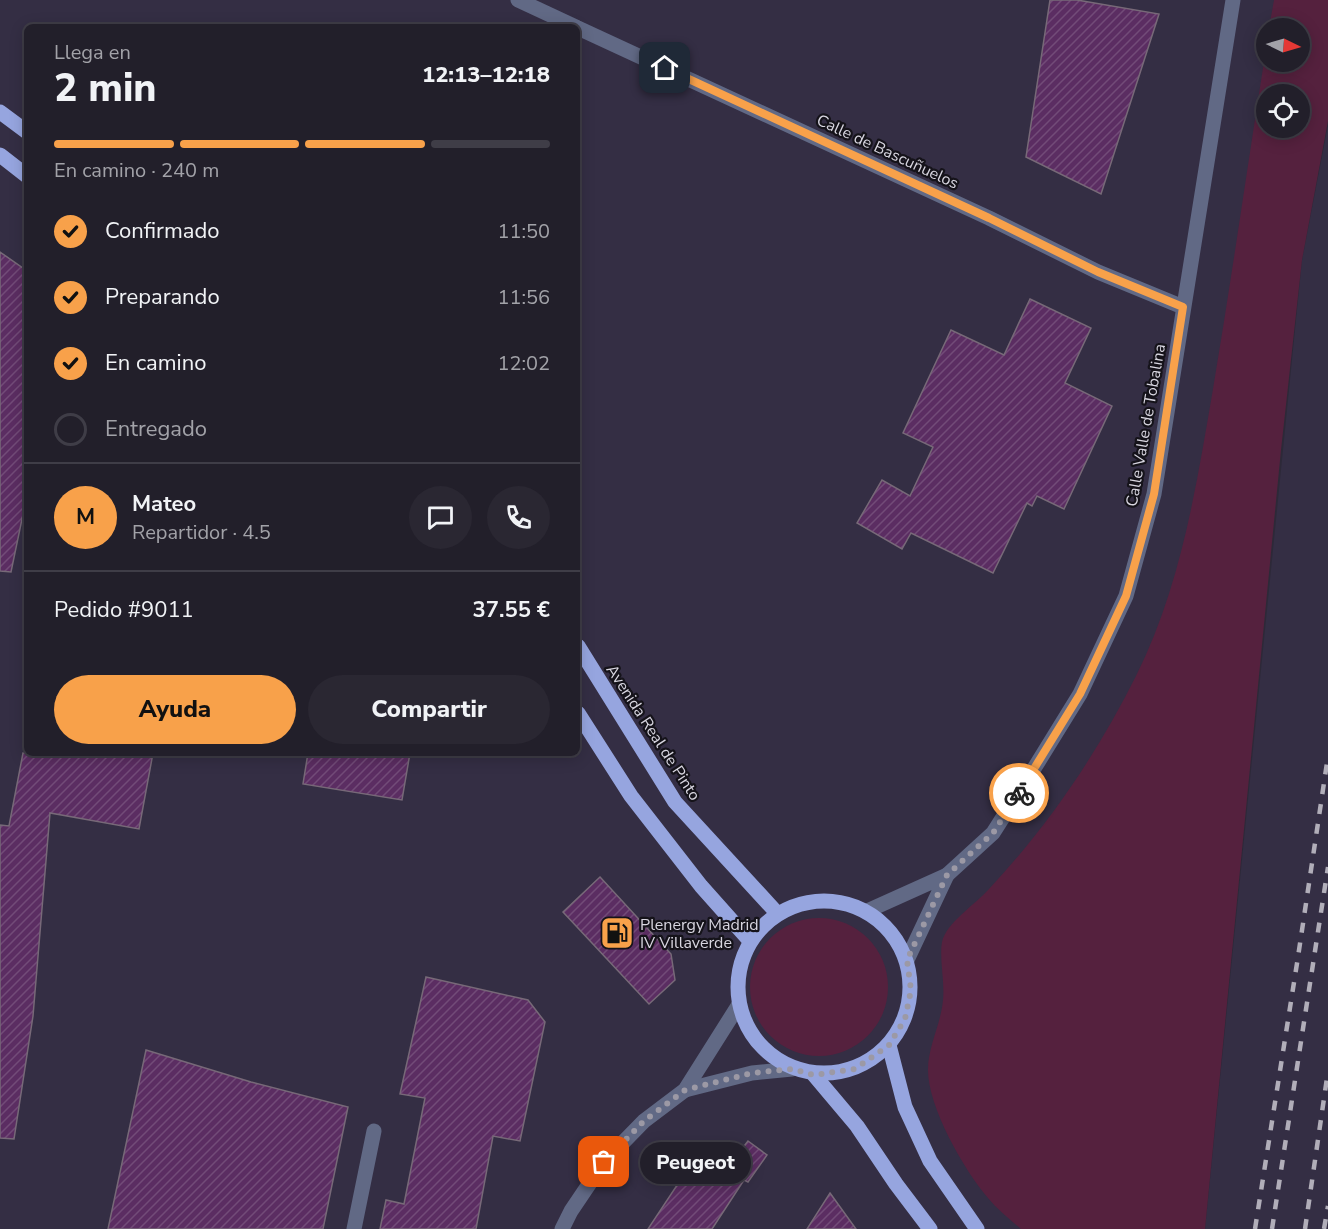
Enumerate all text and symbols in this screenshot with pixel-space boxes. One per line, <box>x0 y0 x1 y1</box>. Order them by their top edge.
north arrow <box>1256 18 1310 72</box>
map controls <box>1256 18 1310 138</box>
text: Llega en <box>54 39 131 66</box>
pin <box>639 42 690 93</box>
icon: home <box>648 51 681 84</box>
text: 12:13–12:18 <box>422 60 550 90</box>
text: 2 min <box>54 62 157 115</box>
button: locate <box>1256 84 1310 138</box>
street label: Calle de Bascuñuelos <box>813 109 962 194</box>
text: En camino · 240 m <box>54 157 219 184</box>
icon: check <box>54 215 87 248</box>
text: Confirmado <box>105 216 220 246</box>
text: 11:50 <box>497 218 550 245</box>
icon: check <box>54 281 87 314</box>
text: Preparando <box>105 282 220 312</box>
text: 11:56 <box>497 284 550 311</box>
street label: Calle Valle de Tobalina <box>1121 342 1171 508</box>
icon: check <box>54 347 87 380</box>
text: En camino <box>105 348 206 378</box>
text: 12:02 <box>497 350 550 377</box>
text: Entregado <box>105 414 207 444</box>
button: chat <box>409 486 472 549</box>
button: phone <box>487 486 550 549</box>
text: Mateo <box>132 489 196 519</box>
text: M <box>76 502 95 532</box>
text: Repartidor · 4.5 <box>132 519 271 546</box>
text: Pedido #9011 <box>54 595 194 625</box>
text: 37.55 € <box>473 595 550 625</box>
street label: Avenida Real de Pinto <box>601 660 706 805</box>
button: Ayuda <box>54 675 296 744</box>
button: Compartir <box>308 675 550 744</box>
courier <box>989 763 1049 823</box>
icon: bike <box>1003 777 1036 810</box>
place label: Plenergy Madrid IV Villaverde <box>640 914 759 954</box>
fuel station icon: Plenergy Madrid IV Villaverde <box>599 915 635 951</box>
pin <box>578 1136 629 1187</box>
callout: Peugeot <box>640 1141 751 1183</box>
icon: bag <box>587 1145 620 1178</box>
text: Peugeot <box>656 1149 735 1176</box>

